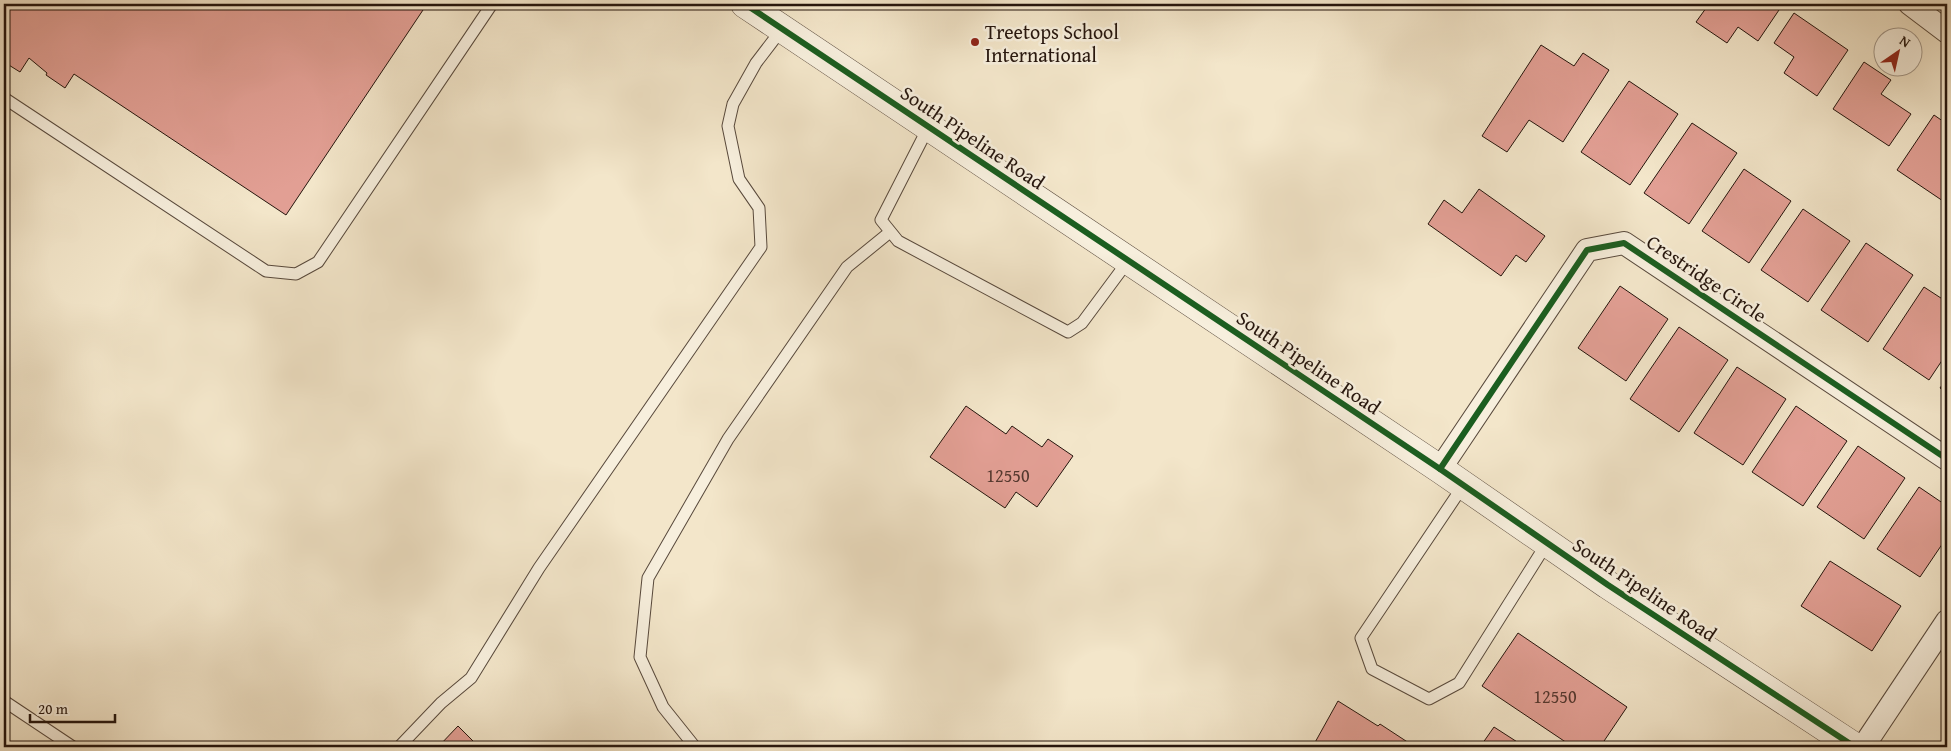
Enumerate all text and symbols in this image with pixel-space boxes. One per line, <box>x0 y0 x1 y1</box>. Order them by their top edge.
place label: Treetops School International <box>985 17 1119 69</box>
north arrow <box>1874 28 1924 78</box>
text: N <box>1896 30 1915 52</box>
marker: Treetops School International <box>969 36 981 48</box>
street label: South Pipeline Road <box>895 78 1051 196</box>
street label: Crestridge Circle <box>1641 227 1773 329</box>
street label: South Pipeline Road <box>1231 303 1387 421</box>
house number: 12550 <box>986 462 1030 489</box>
street label: South Pipeline Road <box>1567 530 1723 648</box>
house number: 12550 <box>1533 683 1577 710</box>
scale bar <box>30 691 115 723</box>
text: 20 m <box>38 698 69 719</box>

